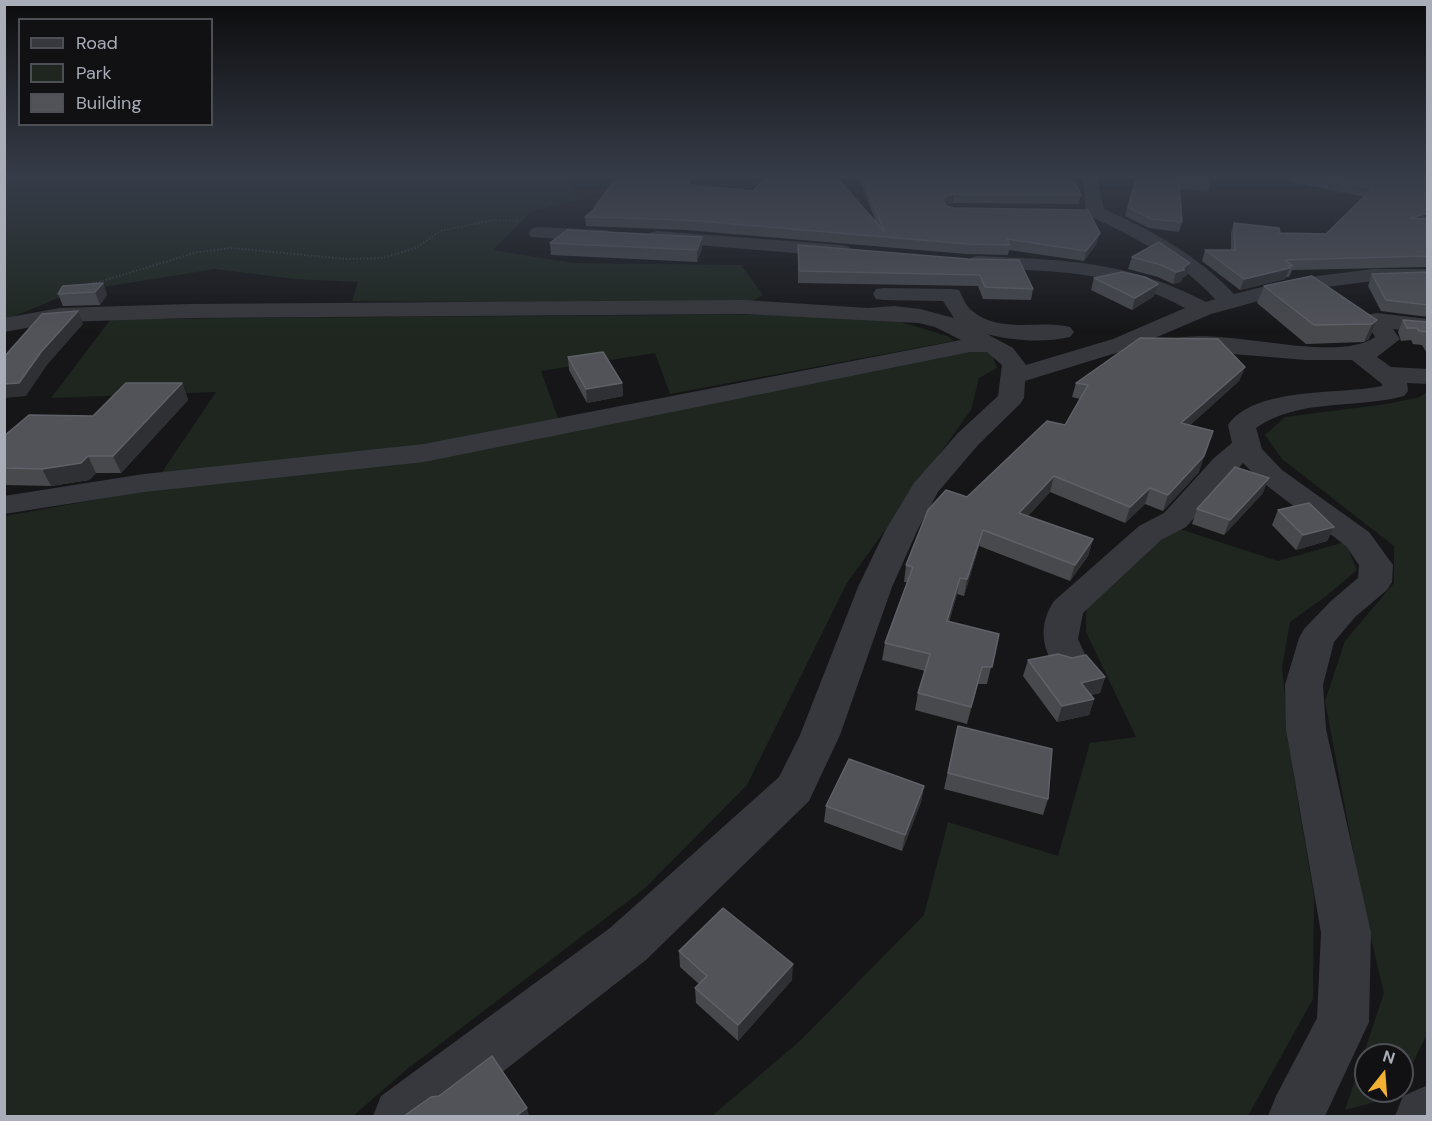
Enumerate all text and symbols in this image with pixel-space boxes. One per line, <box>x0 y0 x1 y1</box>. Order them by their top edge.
legend <box>18 18 213 126</box>
text: Road <box>76 31 118 55</box>
text: Park <box>76 61 112 85</box>
text: Building <box>76 91 141 115</box>
north arrow <box>1354 1043 1414 1103</box>
text: N <box>1380 1045 1397 1069</box>

